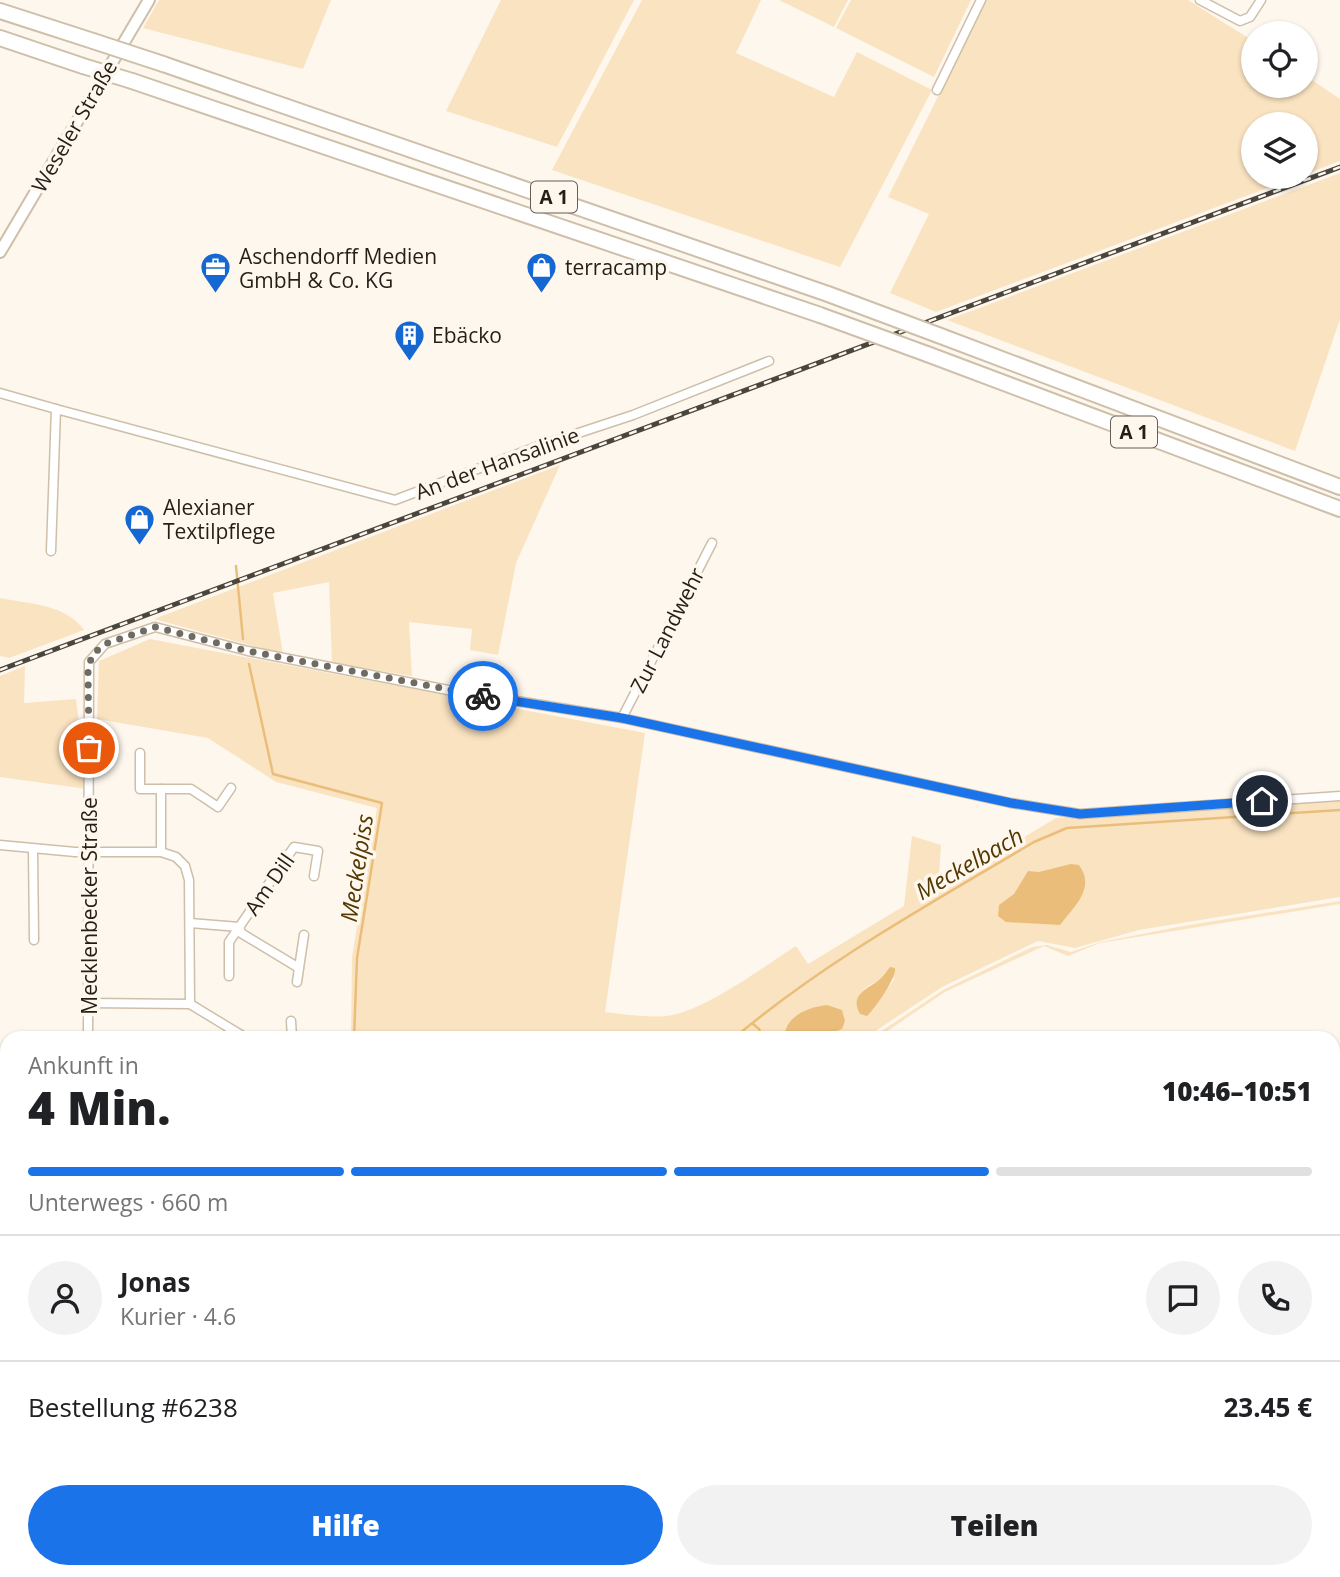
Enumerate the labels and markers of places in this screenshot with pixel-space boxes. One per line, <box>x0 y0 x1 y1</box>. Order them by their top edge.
place label: Aschendorff Medien GmbH & Co. KG <box>239 242 437 294</box>
shop icon: terracamp <box>525 250 559 294</box>
office icon: Aschendorff Medien GmbH & Co. KG <box>199 251 233 295</box>
place label: terracamp <box>565 253 667 281</box>
building icon: Ebäcko <box>392 318 426 362</box>
place label: Ebäcko <box>432 321 502 349</box>
place label: Alexianer Textilpflege <box>163 493 276 545</box>
shop icon: Alexianer Textilpflege <box>123 502 157 546</box>
pin <box>59 718 119 778</box>
pin <box>1232 771 1292 831</box>

